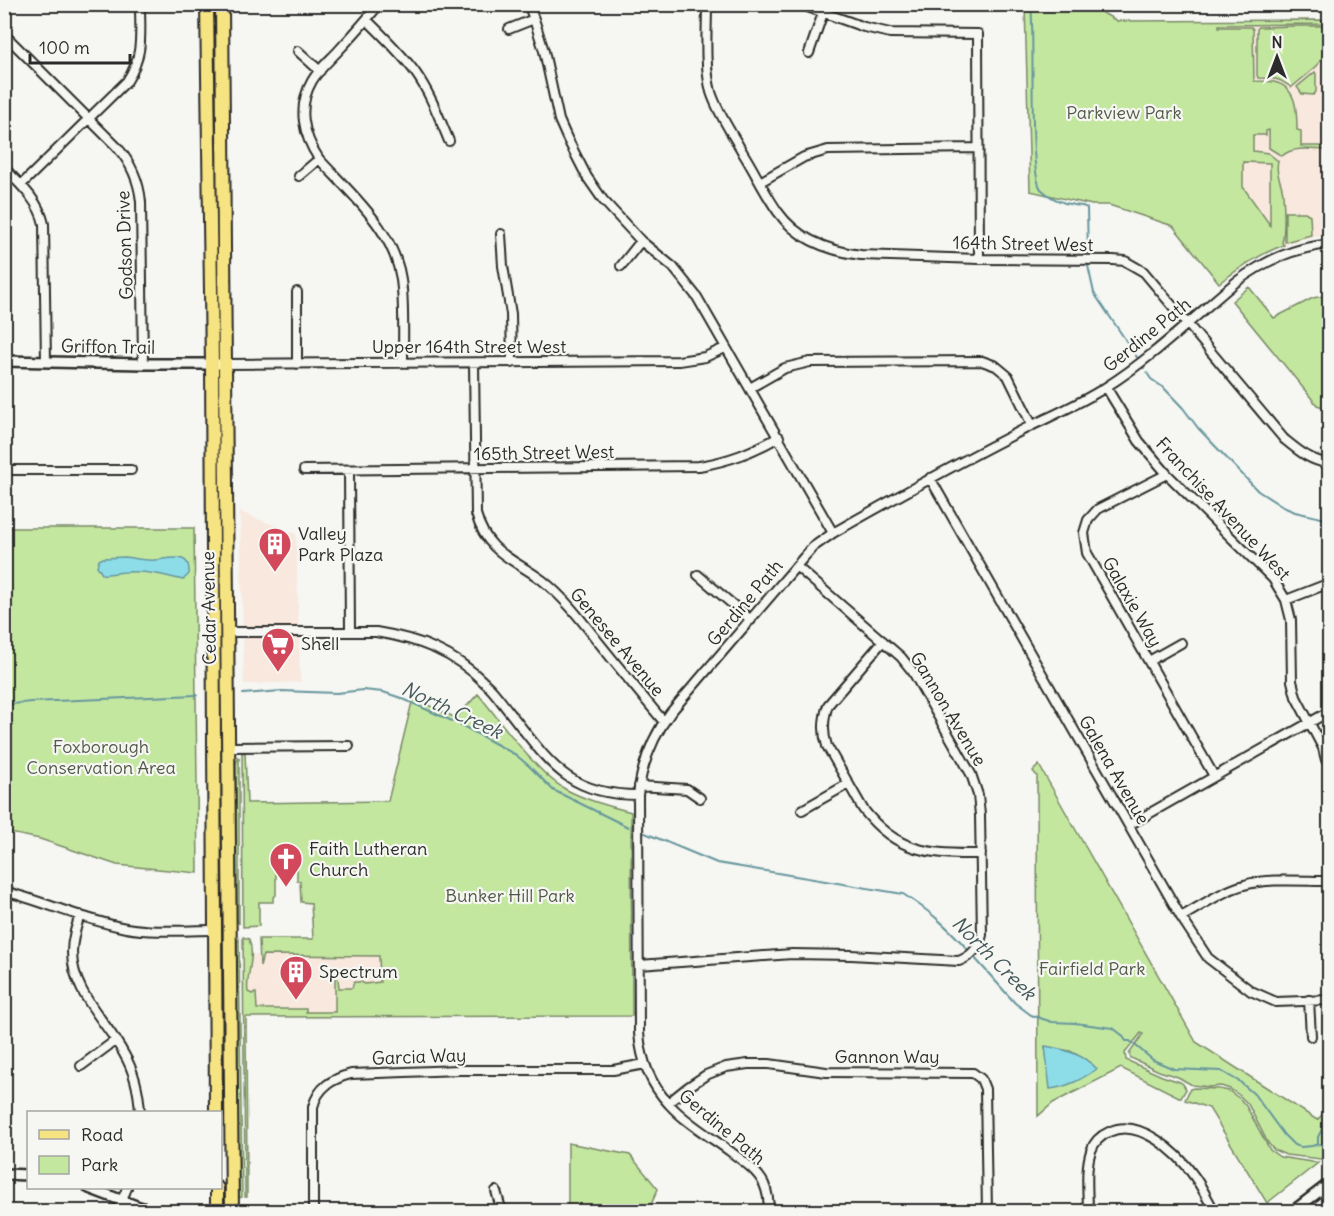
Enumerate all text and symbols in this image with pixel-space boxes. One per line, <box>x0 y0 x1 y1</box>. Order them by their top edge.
scale bar <box>30 27 130 65</box>
north arrow <box>1247 27 1307 87</box>
text: N <box>1271 32 1283 52</box>
text: 100 m <box>39 36 90 59</box>
park label: Parkview Park <box>1066 101 1182 124</box>
street label: Godson Drive <box>111 190 138 300</box>
street label: 164th Street West <box>952 231 1094 256</box>
street label: Gerdine Path <box>1098 292 1195 377</box>
street label: Griffon Trail <box>61 334 155 359</box>
street label: Upper 164th Street West <box>372 335 566 358</box>
street label: Franchise Avenue West <box>1151 432 1296 585</box>
street label: 165th Street West <box>473 440 614 465</box>
place label: Valley Park Plaza <box>298 522 383 566</box>
building icon: Valley Park Plaza <box>257 526 293 573</box>
street label: Cedar Avenue <box>196 551 221 665</box>
street label: Galaxie Way <box>1097 552 1168 651</box>
street label: Gerdine Path <box>702 555 787 651</box>
street label: Genesee Avenue <box>565 583 670 701</box>
supermarket icon: Shell <box>260 626 296 673</box>
place label: Shell <box>301 632 339 655</box>
street label: Gannon Avenue <box>905 647 992 770</box>
water label: North Creek <box>398 675 508 745</box>
street label: Galena Avenue <box>1074 711 1155 828</box>
park label: Foxborough Conservation Area <box>26 735 176 779</box>
place label: Faith Lutheran Church <box>309 837 427 881</box>
church icon: Faith Lutheran Church <box>268 841 304 888</box>
park label: Bunker Hill Park <box>445 884 575 907</box>
water label: North Creek <box>947 910 1043 1006</box>
building icon: Spectrum <box>278 954 314 1001</box>
park label: Fairfield Park <box>1039 957 1145 980</box>
place label: Spectrum <box>319 960 398 983</box>
street label: Garcia Way <box>371 1043 467 1070</box>
street label: Gannon Way <box>834 1045 940 1068</box>
street label: Gerdine Path <box>674 1084 770 1169</box>
legend <box>27 1111 222 1189</box>
text: Road <box>81 1123 124 1146</box>
text: Park <box>81 1153 118 1176</box>

